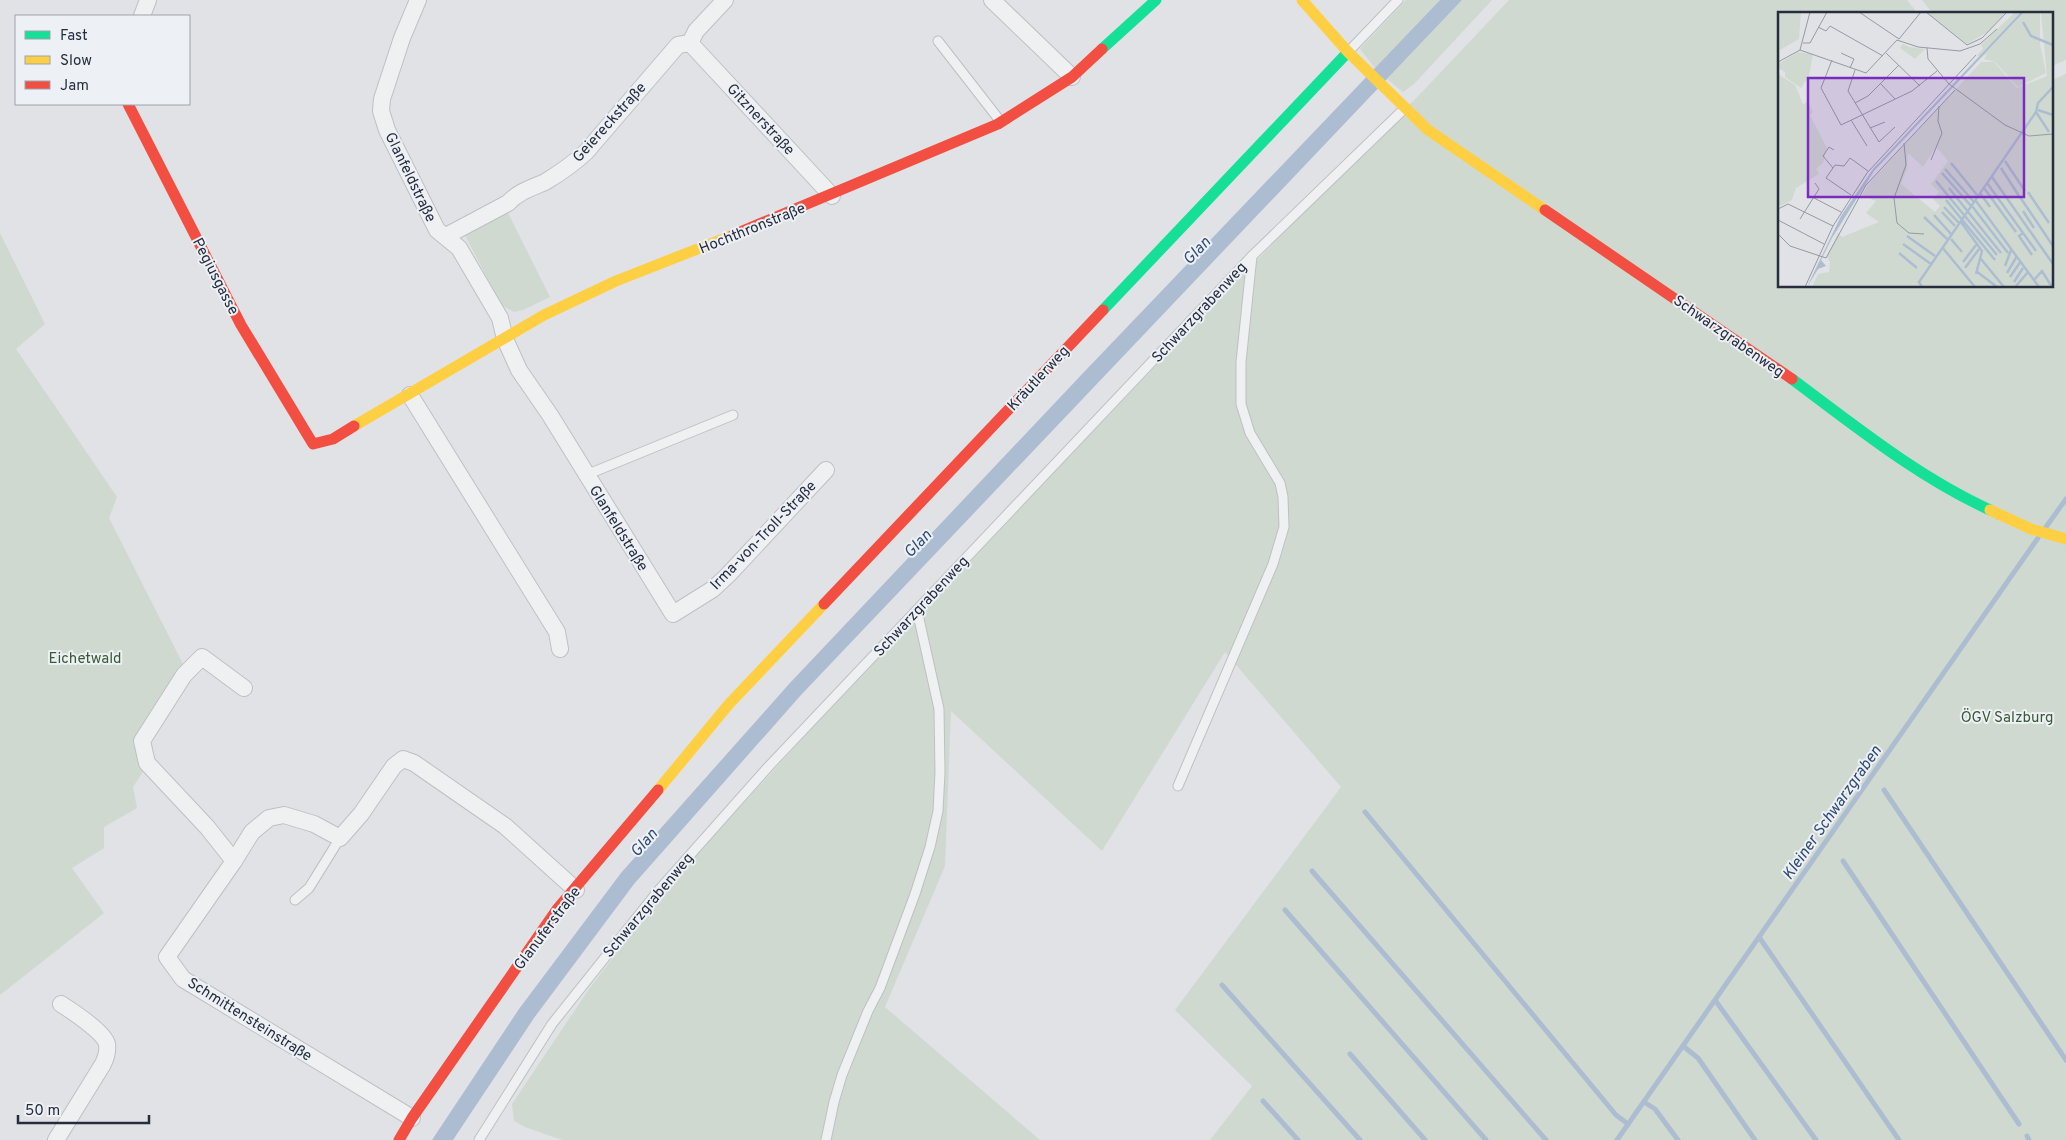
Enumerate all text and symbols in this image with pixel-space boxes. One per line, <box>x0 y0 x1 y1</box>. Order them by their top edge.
inset map <box>1778 12 2054 288</box>
legend <box>15 15 190 105</box>
text: Fast <box>60 27 88 46</box>
text: Slow <box>60 52 92 71</box>
text: Jam <box>60 77 89 96</box>
street label: Geiereckstraße <box>569 79 651 167</box>
street label: Gitznerstraße <box>722 80 798 160</box>
street label: Glanfeldstraße <box>380 130 440 226</box>
street label: Hochthronstraße <box>697 199 808 259</box>
water label: Glan <box>1179 233 1216 270</box>
street label: Pegiusgasse <box>187 235 242 318</box>
street label: Schwarzgrabenweg <box>1149 259 1252 367</box>
street label: Schwarzgrabenweg <box>1669 292 1787 383</box>
street label: Kräutlerweg <box>1004 342 1074 416</box>
street label: Irma-von-Troll-Straße <box>707 477 821 595</box>
street label: Glanfeldstraße <box>584 482 652 575</box>
water label: Glan <box>900 526 937 563</box>
street label: Schwarzgrabenweg <box>871 553 974 661</box>
park label: Eichetwald <box>48 650 122 669</box>
park label: ÖGV Salzburg <box>1961 708 2053 728</box>
water label: Kleiner Schwarzgraben <box>1779 742 1887 884</box>
water label: Glan <box>626 825 663 862</box>
street label: Schwarzgrabenweg <box>600 850 698 962</box>
street label: Glanuferstraße <box>511 883 586 974</box>
street label: Schmittensteinstraße <box>183 974 315 1066</box>
scale bar <box>18 1092 149 1124</box>
text: 50 m <box>25 1102 60 1121</box>

